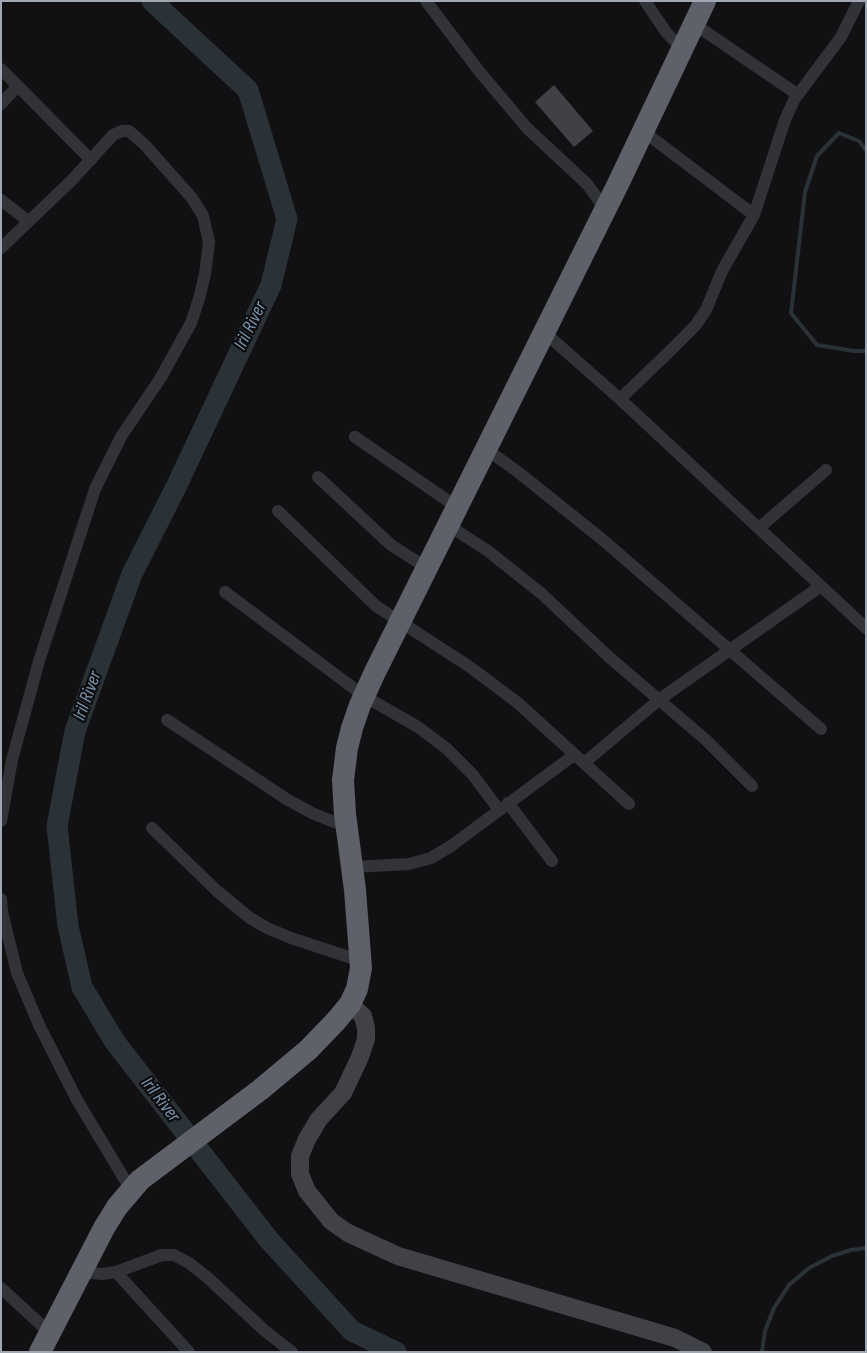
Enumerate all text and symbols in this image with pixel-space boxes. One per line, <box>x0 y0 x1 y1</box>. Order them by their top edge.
water label: Iril River <box>230 298 272 354</box>
water label: Iril River <box>69 668 107 724</box>
water label: Iril River <box>135 1073 185 1127</box>

